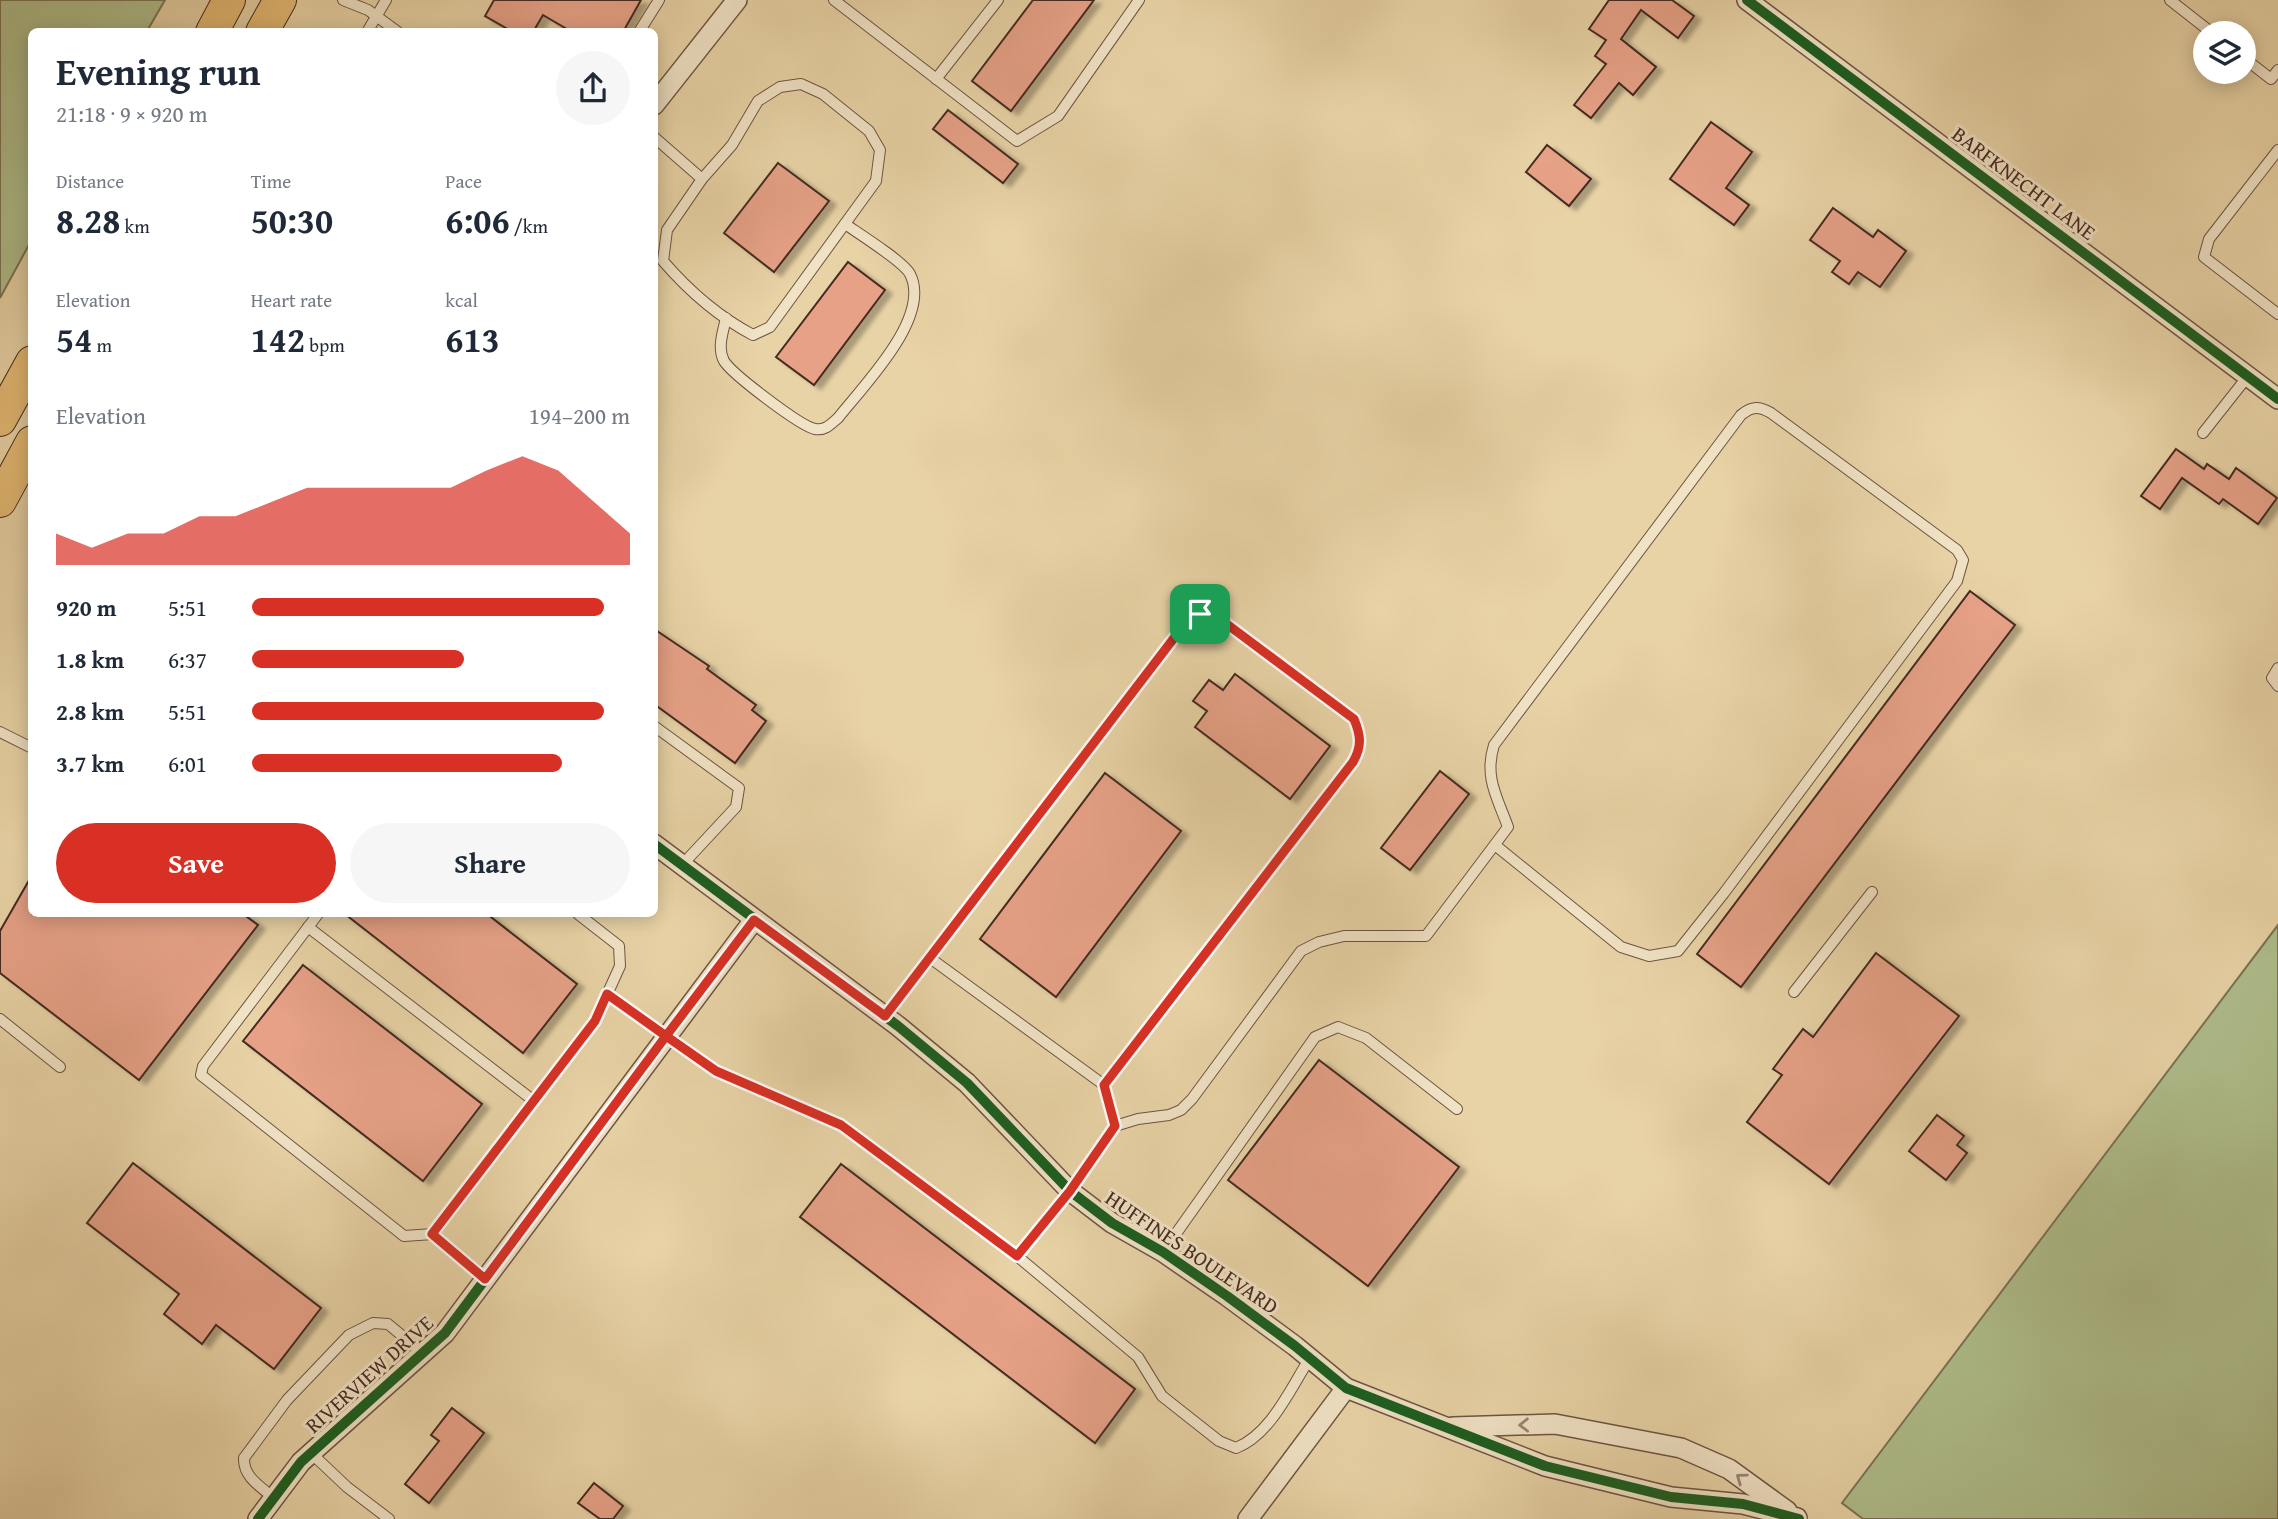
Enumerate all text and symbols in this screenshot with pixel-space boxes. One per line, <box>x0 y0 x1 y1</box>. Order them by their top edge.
map controls <box>2193 21 2256 84</box>
button: layers <box>2193 21 2256 84</box>
text: Evening run <box>56 43 260 99</box>
button: share <box>556 51 630 125</box>
text: 21:18 · 9 × 920 m <box>56 97 208 130</box>
street label: BARFKNECHT LANE <box>1946 119 2103 248</box>
text: Distance <box>56 167 124 195</box>
text: Time <box>251 167 291 195</box>
text: Pace <box>445 167 482 195</box>
text: 8.28 <box>56 195 120 246</box>
text: 50:30 <box>251 195 333 246</box>
text: 6:06 <box>445 195 510 246</box>
text: km <box>120 212 150 240</box>
text: /km <box>510 212 548 240</box>
text: Elevation <box>56 286 130 314</box>
text: Heart rate <box>251 286 332 314</box>
text: kcal <box>445 286 478 314</box>
text: 54 <box>56 314 92 365</box>
text: 142 <box>251 314 305 365</box>
text: 613 <box>445 314 500 365</box>
text: m <box>92 331 112 359</box>
text: bpm <box>305 331 345 359</box>
text: Elevation <box>56 399 146 432</box>
text: 194–200 m <box>529 399 630 432</box>
pin <box>1170 584 1230 644</box>
text: 920 m <box>56 591 117 624</box>
text: 5:51 <box>168 591 207 624</box>
icon: arrive <box>1181 595 1219 633</box>
text: 1.8 km <box>56 643 124 676</box>
text: 6:37 <box>168 643 207 676</box>
text: 2.8 km <box>56 695 124 728</box>
text: 5:51 <box>168 695 207 728</box>
text: 3.7 km <box>56 747 124 780</box>
text: 6:01 <box>168 747 207 780</box>
button: Save <box>56 823 336 903</box>
button: Share <box>350 823 630 903</box>
street label: HUFFINES BOULEVARD <box>1099 1183 1285 1321</box>
street label: RIVERVIEW DRIVE <box>298 1308 440 1440</box>
one-way arrow <box>1518 1417 1529 1432</box>
one-way arrow <box>1737 1474 1749 1486</box>

